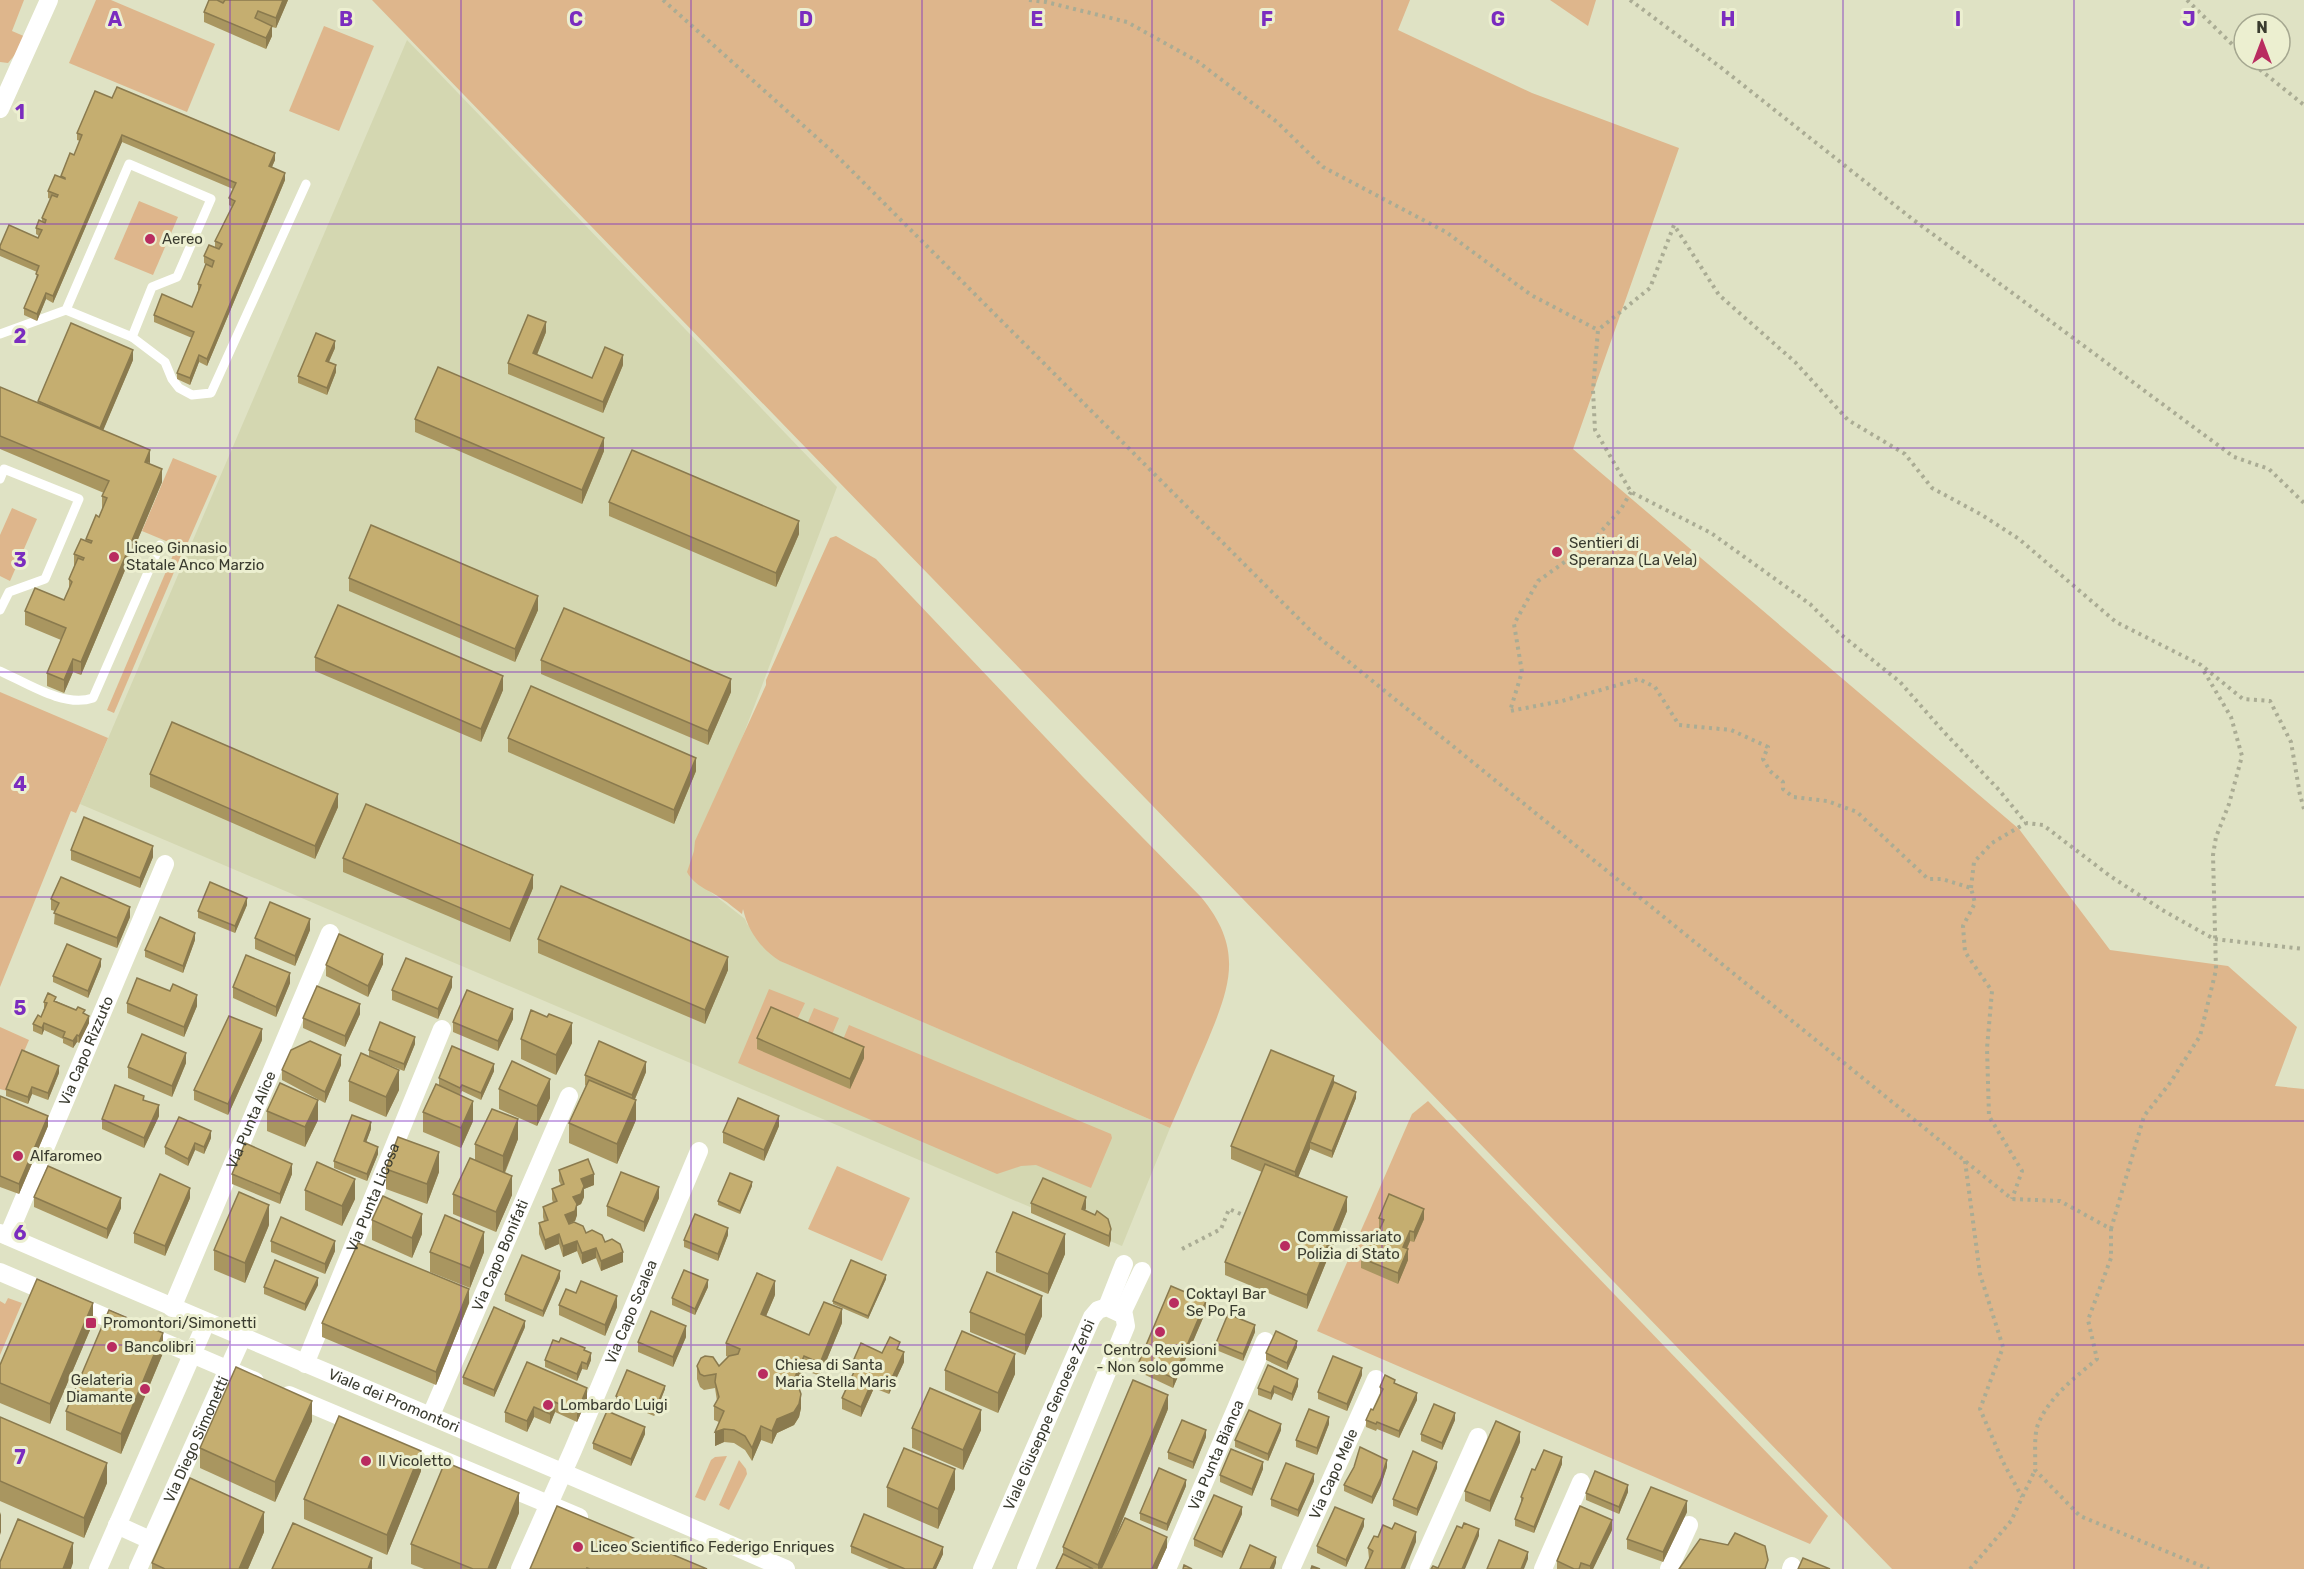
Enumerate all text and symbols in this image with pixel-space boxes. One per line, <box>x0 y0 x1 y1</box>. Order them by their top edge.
text: A <box>108 7 123 31</box>
text: B <box>339 7 353 31</box>
text: C <box>569 7 583 31</box>
text: D <box>799 7 813 31</box>
text: E <box>1031 7 1043 31</box>
text: F <box>1261 7 1273 31</box>
text: G <box>1491 7 1505 31</box>
text: H <box>1721 7 1735 31</box>
text: I <box>1955 7 1961 31</box>
text: J <box>2182 7 2196 31</box>
north arrow <box>2232 12 2292 72</box>
text: N <box>2256 18 2268 37</box>
text: 1 <box>15 100 25 124</box>
place label: Aereo <box>162 230 203 248</box>
marker: Aereo <box>143 232 157 246</box>
text: 2 <box>14 324 27 348</box>
place label: Sentieri di Speranza (La Vela) <box>1569 534 1697 569</box>
place label: Liceo Ginnasio Statale Anco Marzio <box>126 539 264 574</box>
marker: Sentieri di Speranza (La Vela) <box>1550 545 1564 559</box>
text: 3 <box>13 548 27 572</box>
marker: Liceo Ginnasio Statale Anco Marzio <box>107 550 121 564</box>
text: 4 <box>13 772 27 796</box>
street label: Via Capo Rizzuto <box>55 993 117 1108</box>
text: 5 <box>14 996 27 1020</box>
street label: Via Punta Alice <box>223 1068 280 1172</box>
street label: Via Punta Licosa <box>343 1140 403 1254</box>
place label: Alfaromeo <box>30 1147 102 1165</box>
marker: Alfaromeo <box>11 1149 25 1163</box>
street label: Via Capo Bonifati <box>468 1197 532 1314</box>
text: 6 <box>13 1221 27 1245</box>
place label: Commissariato Polizia di Stato <box>1297 1228 1402 1263</box>
marker: Commissariato Polizia di Stato <box>1278 1239 1292 1253</box>
street label: Via Capo Scalea <box>601 1257 661 1367</box>
place label: Coktayl Bar Se Po Fa <box>1186 1285 1266 1320</box>
marker: Coktayl Bar Se Po Fa <box>1167 1296 1181 1310</box>
place label: Promontori/Simonetti <box>103 1314 256 1332</box>
marker: Promontori/Simonetti <box>84 1316 98 1330</box>
street label: Viale Giuseppe Genoese Zerbi <box>1000 1317 1099 1513</box>
marker: Centro Revisioni - Non solo gomme <box>1153 1325 1167 1339</box>
place label: Bancolibri <box>124 1338 194 1356</box>
marker: Bancolibri <box>105 1340 119 1354</box>
place label: Centro Revisioni - Non solo gomme <box>1096 1341 1224 1376</box>
place label: Chiesa di Santa Maria Stella Maris <box>775 1356 897 1391</box>
street label: Viale dei Promontori <box>325 1365 462 1436</box>
marker: Chiesa di Santa Maria Stella Maris <box>756 1367 770 1381</box>
place label: Gelateria Diamante <box>66 1371 133 1406</box>
street label: Via Diego Simonetti <box>160 1373 233 1506</box>
marker: Gelateria Diamante <box>138 1382 152 1396</box>
place label: Lombardo Luigi <box>560 1396 668 1414</box>
street label: Via Punta Bianca <box>1184 1397 1248 1513</box>
marker: Lombardo Luigi <box>541 1398 555 1412</box>
street label: Via Capo Mele <box>1305 1426 1362 1522</box>
text: 7 <box>14 1445 26 1469</box>
place label: Il Vicoletto <box>378 1452 452 1470</box>
marker: Il Vicoletto <box>359 1454 373 1468</box>
place label: Liceo Scientifico Federigo Enriques <box>590 1538 835 1556</box>
marker: Liceo Scientifico Federigo Enriques <box>571 1540 585 1554</box>

